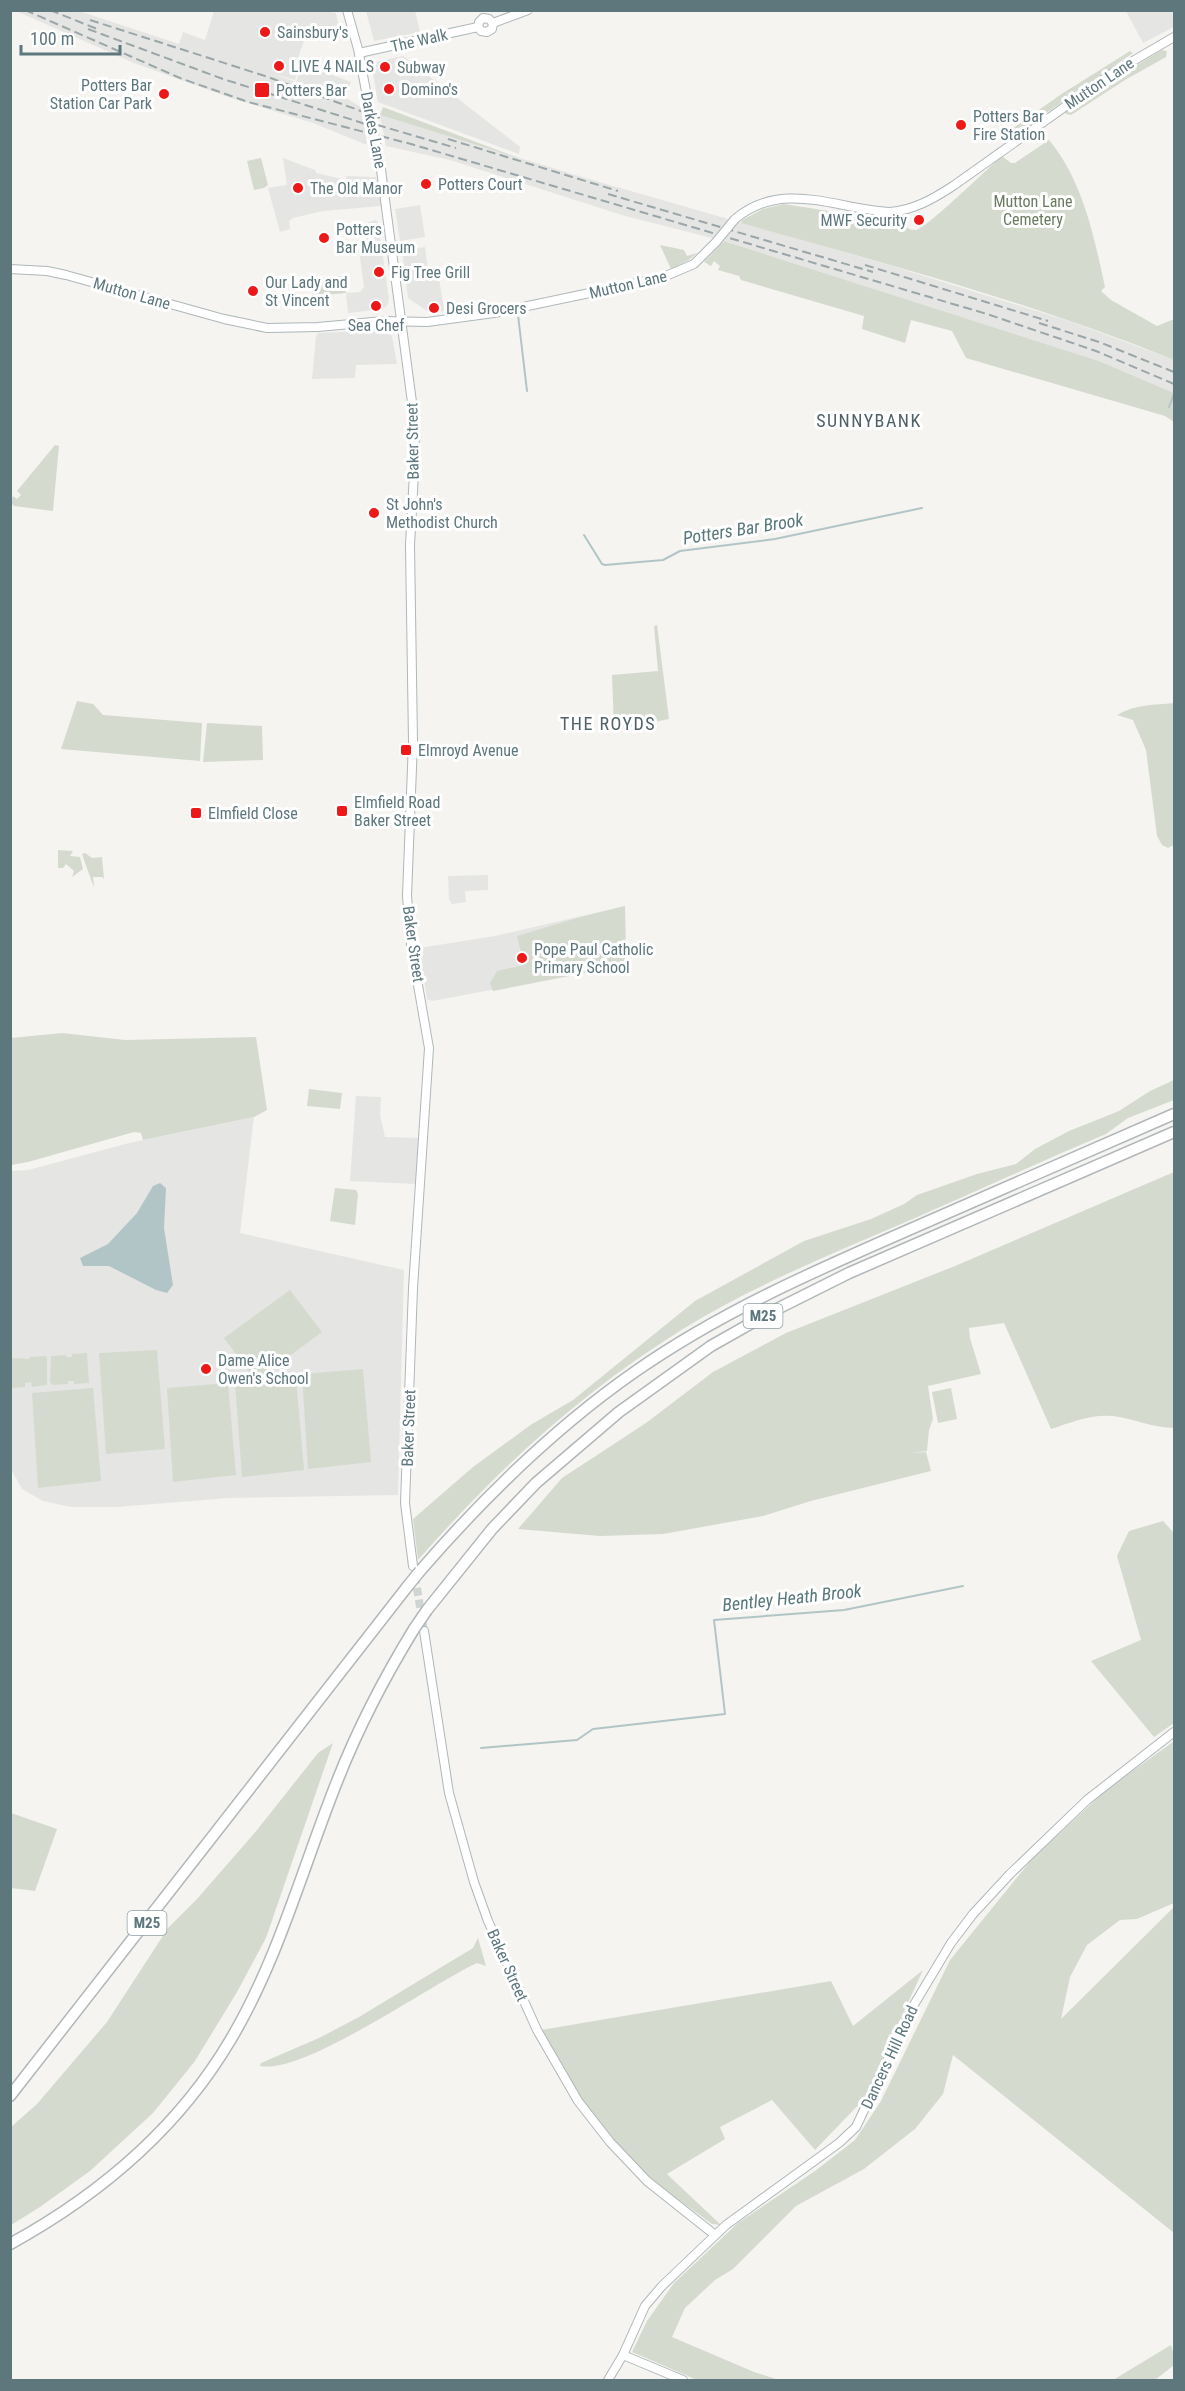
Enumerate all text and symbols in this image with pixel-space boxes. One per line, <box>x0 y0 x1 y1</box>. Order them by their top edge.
scale bar <box>21 18 120 56</box>
place label: Sainsbury's <box>277 23 349 42</box>
marker: Sainsbury's <box>258 25 272 39</box>
street label: The Walk <box>389 25 450 56</box>
text: 100 m <box>30 28 74 49</box>
street label: Mutton Lane <box>1061 53 1137 113</box>
place label: LIVE 4 NAILS <box>291 57 374 76</box>
place label: Subway <box>397 58 446 77</box>
marker: LIVE 4 NAILS <box>272 59 286 73</box>
marker: Subway <box>378 60 392 74</box>
place label: Potters Bar Station Car Park <box>50 76 153 113</box>
place label: Domino's <box>401 80 458 99</box>
marker: Potters Bar <box>253 81 271 99</box>
place label: Potters Bar <box>276 81 347 100</box>
marker: Domino's <box>382 82 396 96</box>
marker: Potters Bar Station Car Park <box>157 87 171 101</box>
street label: Darkes Lane <box>357 90 390 170</box>
place label: Potters Bar Fire Station <box>973 107 1045 144</box>
marker: Potters Bar Fire Station <box>954 118 968 132</box>
place label: Potters Court <box>438 175 523 194</box>
marker: Potters Court <box>419 177 433 191</box>
place label: The Old Manor <box>310 179 403 198</box>
marker: The Old Manor <box>291 181 305 195</box>
park label: Mutton Lane Cemetery <box>993 192 1073 229</box>
place label: MWF Security <box>820 211 907 230</box>
marker: MWF Security <box>912 213 926 227</box>
place label: Potters Bar Museum <box>336 220 415 257</box>
marker: Potters Bar Museum <box>317 231 331 245</box>
place label: Fig Tree Grill <box>391 263 470 282</box>
marker: Fig Tree Grill <box>372 265 386 279</box>
street label: Mutton Lane <box>587 266 669 303</box>
street label: Mutton Lane <box>91 273 173 314</box>
place label: Our Lady and St Vincent <box>265 273 348 310</box>
marker: Our Lady and St Vincent <box>246 284 260 298</box>
marker: Sea Chef <box>369 299 383 313</box>
place label: Desi Grocers <box>446 299 527 318</box>
marker: Desi Grocers <box>427 301 441 315</box>
place label: Sea Chef <box>348 316 404 335</box>
street label: Baker Street <box>402 402 423 480</box>
district label: SUNNYBANK <box>816 410 922 431</box>
place label: St John's Methodist Church <box>386 495 498 532</box>
marker: St John's Methodist Church <box>367 506 381 520</box>
water label: Potters Bar Brook <box>681 508 806 548</box>
district label: THE ROYDS <box>560 713 656 734</box>
place label: Elmroyd Avenue <box>418 741 519 760</box>
marker: Elmroyd Avenue <box>399 743 413 757</box>
place label: Elmfield Road Baker Street <box>354 793 440 830</box>
place label: Elmfield Close <box>208 804 298 823</box>
marker: Elmfield Road Baker Street <box>335 804 349 818</box>
marker: Elmfield Close <box>189 806 203 820</box>
street label: Baker Street <box>399 905 428 984</box>
place label: Pope Paul Catholic Primary School <box>534 940 653 977</box>
marker: Pope Paul Catholic Primary School <box>515 951 529 965</box>
road number: M25 <box>744 1304 783 1328</box>
place label: Dame Alice Owen's School <box>218 1351 309 1388</box>
marker: Dame Alice Owen's School <box>199 1362 213 1376</box>
street label: Baker Street <box>398 1389 419 1467</box>
water label: Bentley Heath Brook <box>721 1580 864 1615</box>
road number: M25 <box>128 1911 166 1935</box>
street label: Baker Street <box>483 1926 532 2004</box>
street label: Dancers Hill Road <box>857 2002 922 2112</box>

